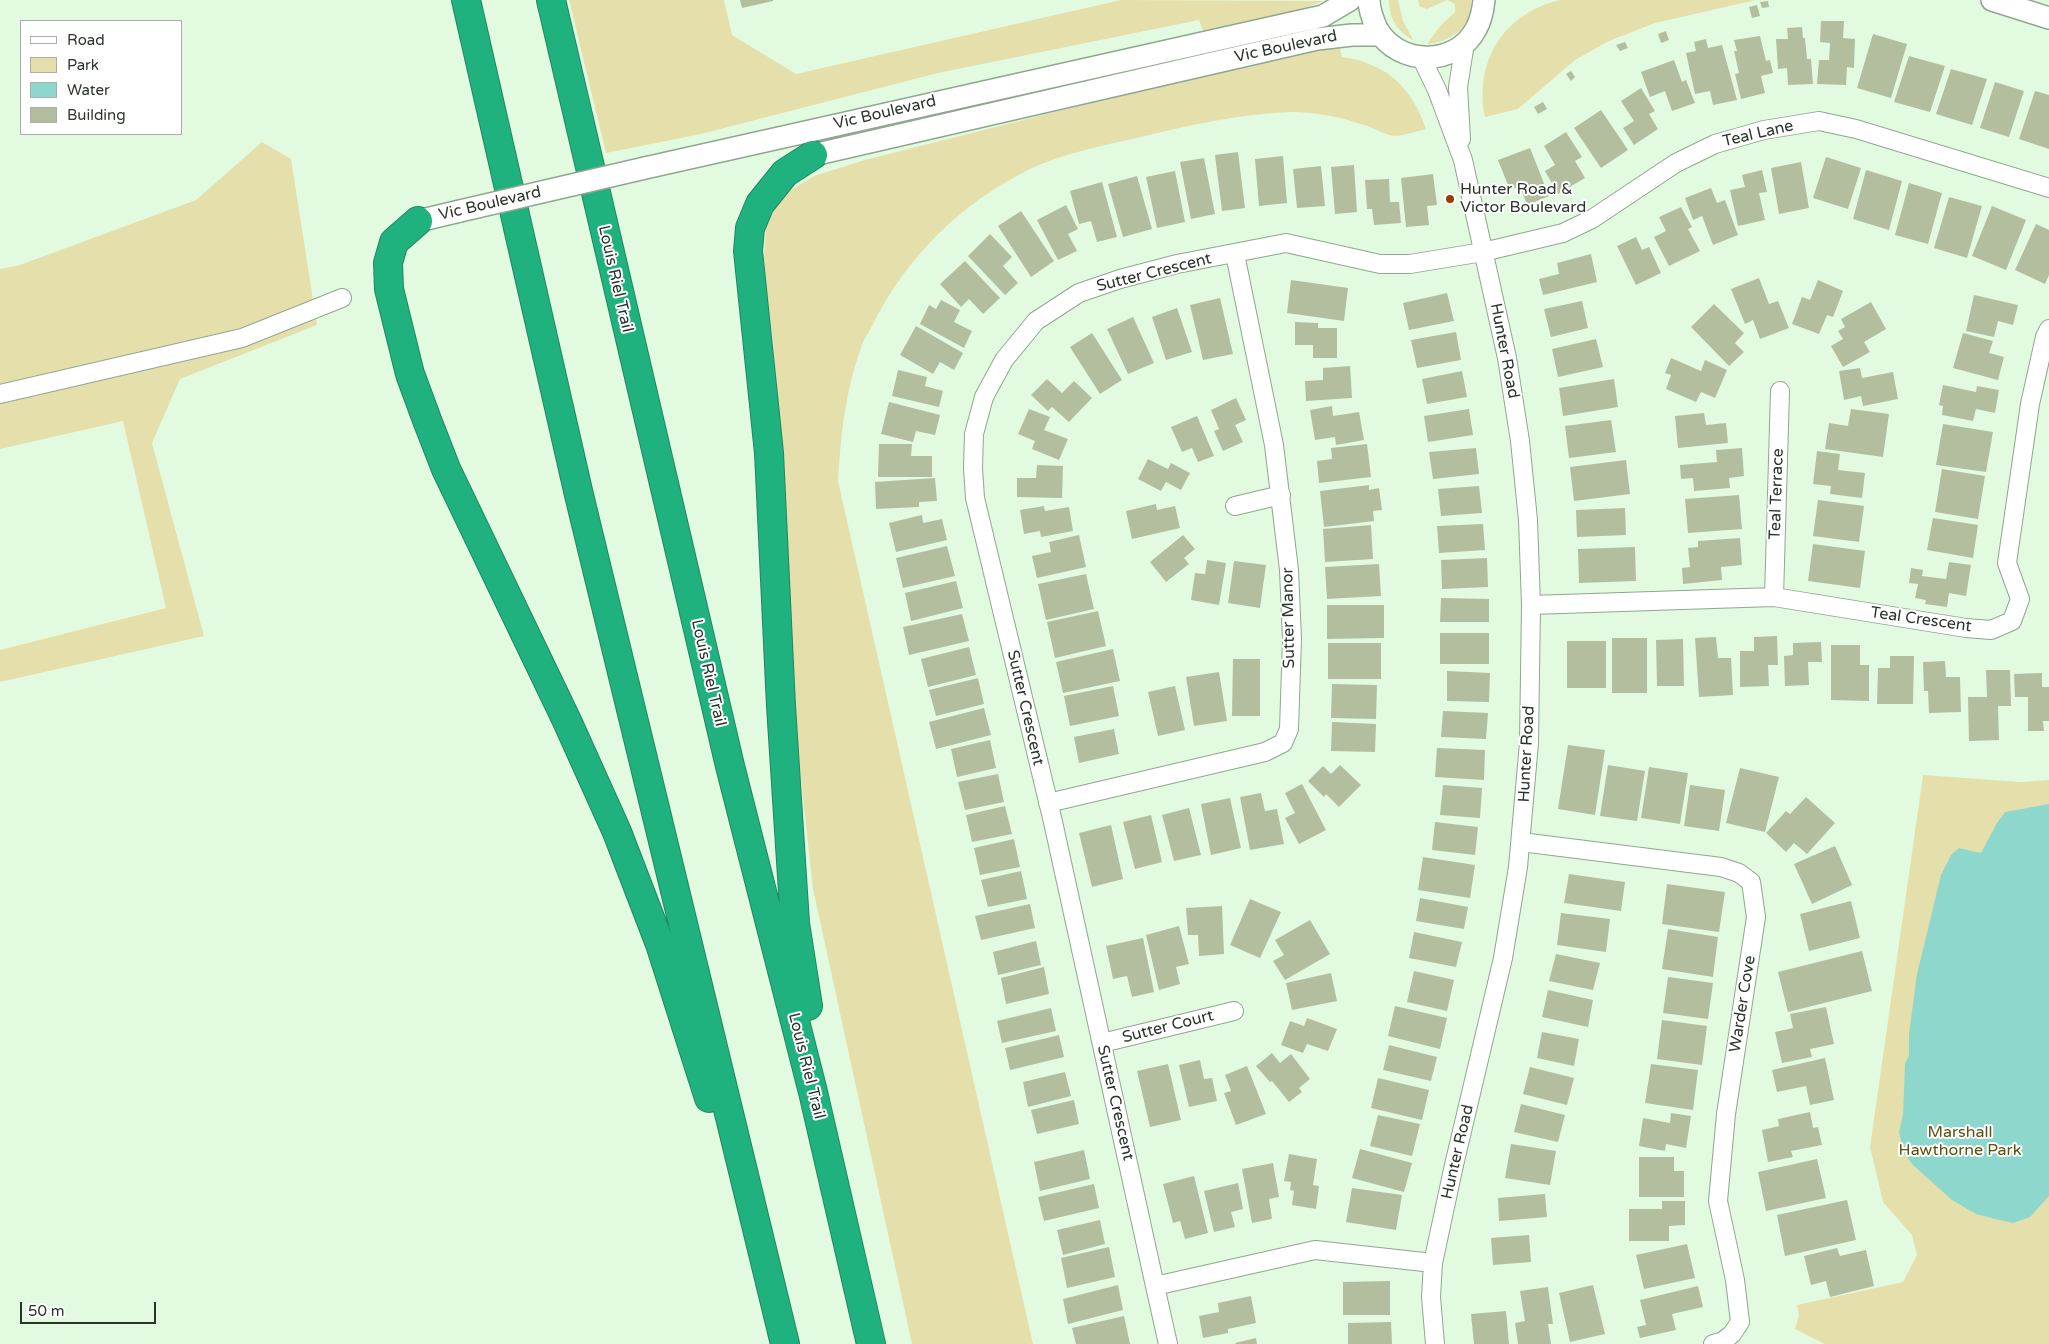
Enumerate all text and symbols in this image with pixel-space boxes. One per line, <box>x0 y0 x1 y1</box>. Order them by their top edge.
legend <box>20 20 182 135</box>
street label: Vic Boulevard <box>1233 27 1339 67</box>
text: Road <box>67 31 105 49</box>
text: Park <box>67 56 99 74</box>
text: Water <box>67 81 110 99</box>
street label: Vic Boulevard <box>832 92 938 134</box>
text: Building <box>67 106 126 124</box>
street label: Teal Lane <box>1721 117 1795 151</box>
place label: Hunter Road & Victor Boulevard <box>1460 180 1586 218</box>
street label: Vic Boulevard <box>437 183 543 225</box>
marker: Hunter Road & Victor Boulevard <box>1444 193 1456 205</box>
street label: Louis Riel Trail <box>593 224 637 334</box>
street label: Sutter Crescent <box>1095 249 1213 297</box>
street label: Hunter Road <box>1485 302 1523 400</box>
street label: Teal Terrace <box>1766 448 1788 540</box>
street label: Sutter Manor <box>1279 567 1299 669</box>
street label: Teal Crescent <box>1869 603 1973 637</box>
street label: Louis Riel Trail <box>686 618 730 728</box>
street label: Sutter Crescent <box>1002 648 1048 768</box>
street label: Hunter Road <box>1515 705 1539 803</box>
street label: Warder Cove <box>1726 954 1760 1054</box>
street label: Sutter Court <box>1120 1006 1216 1048</box>
street label: Louis Riel Trail <box>784 1011 828 1121</box>
street label: Sutter Crescent <box>1092 1043 1138 1163</box>
street label: Hunter Road <box>1438 1103 1478 1201</box>
park label: Marshall Hawthorne Park <box>1899 1123 2021 1161</box>
scale bar <box>22 1292 159 1324</box>
text: 50 m <box>28 1302 65 1320</box>

